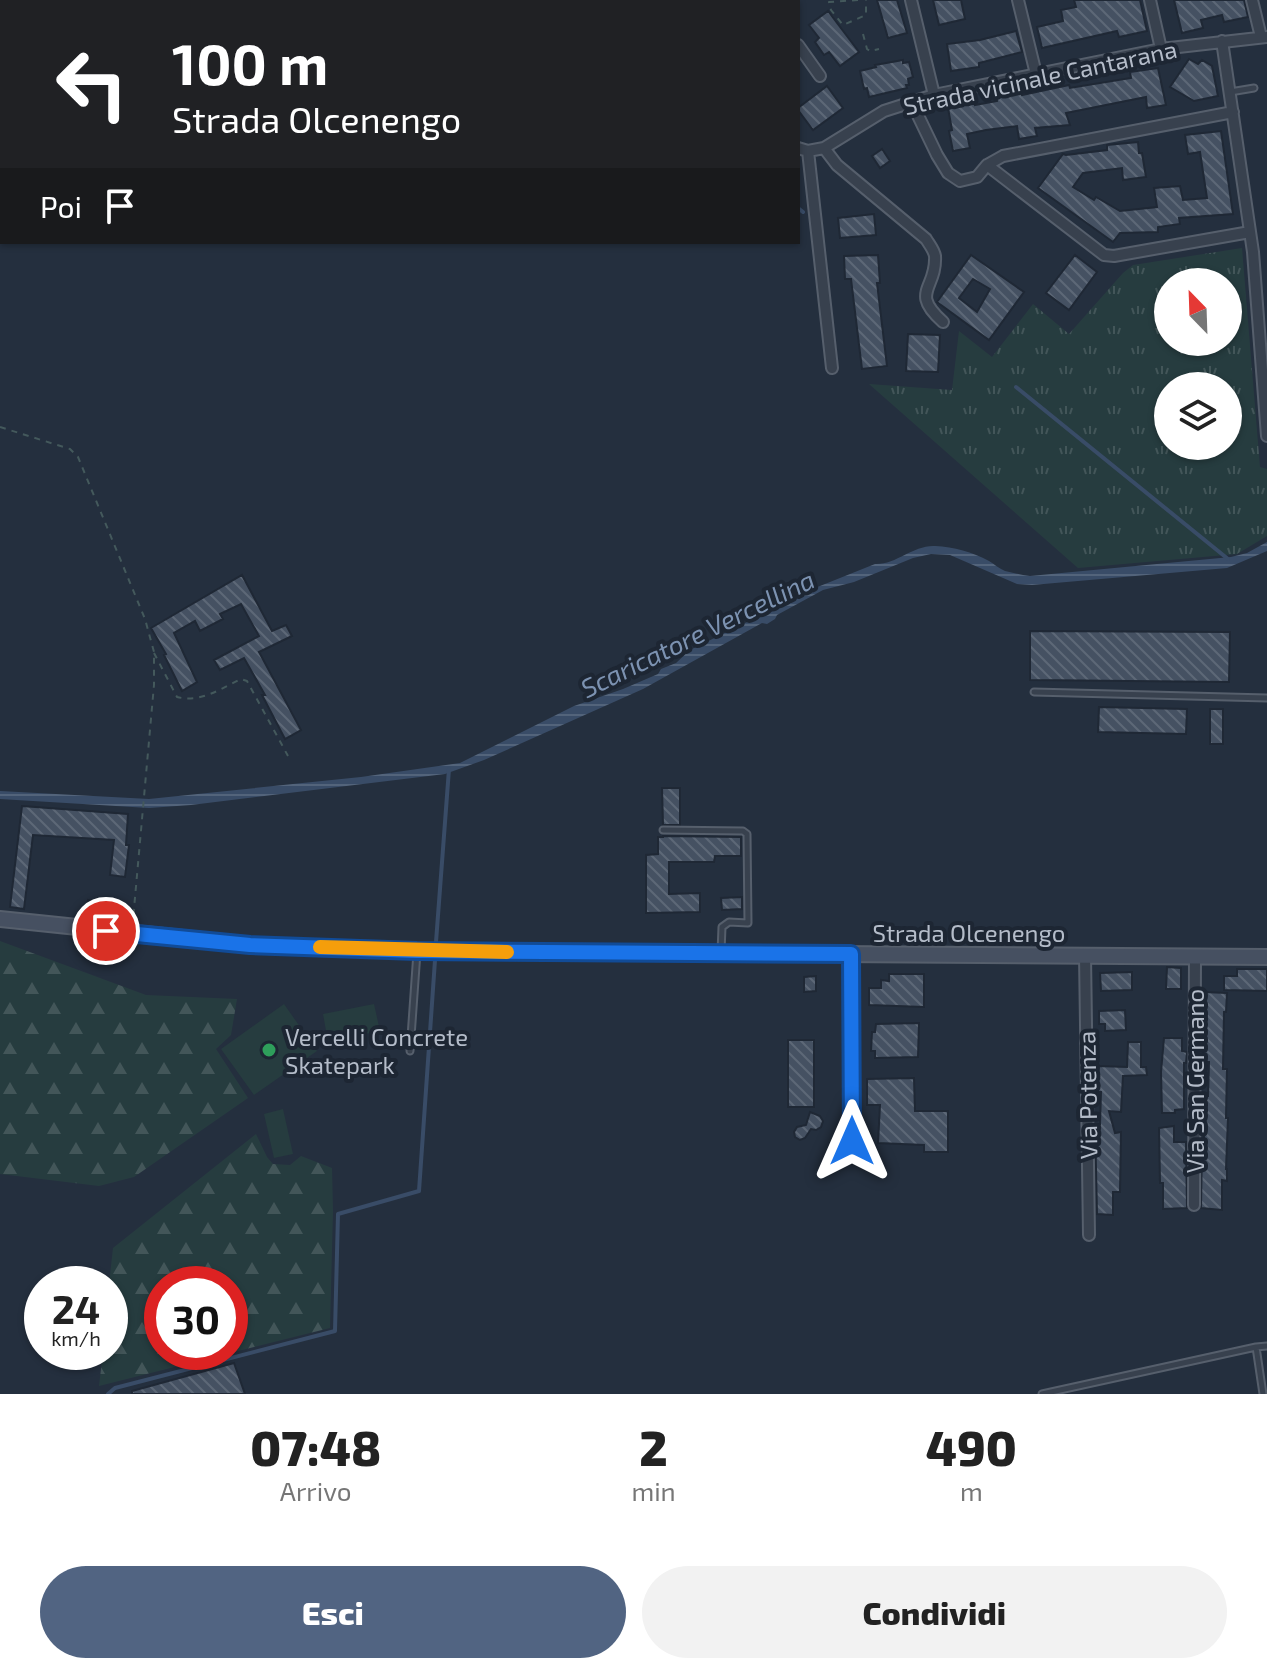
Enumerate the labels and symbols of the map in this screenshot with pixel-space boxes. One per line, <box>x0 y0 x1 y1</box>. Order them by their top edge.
street label: Strada vicinale Cantarana <box>901 34 1179 120</box>
north arrow <box>1154 268 1242 356</box>
water label: Scaricatore Vercellina <box>575 563 819 703</box>
pin <box>72 897 140 965</box>
street label: Strada Olcenengo <box>873 918 1065 947</box>
street label: Via San Germano <box>1180 989 1209 1173</box>
place label: Vercelli Concrete Skatepark <box>285 1022 468 1079</box>
street label: Via Potenza <box>1071 1031 1103 1159</box>
marker: Vercelli Concrete Skatepark <box>260 1041 278 1059</box>
position arrow <box>810 1099 894 1183</box>
speed limit sign: 30 <box>144 1266 248 1370</box>

